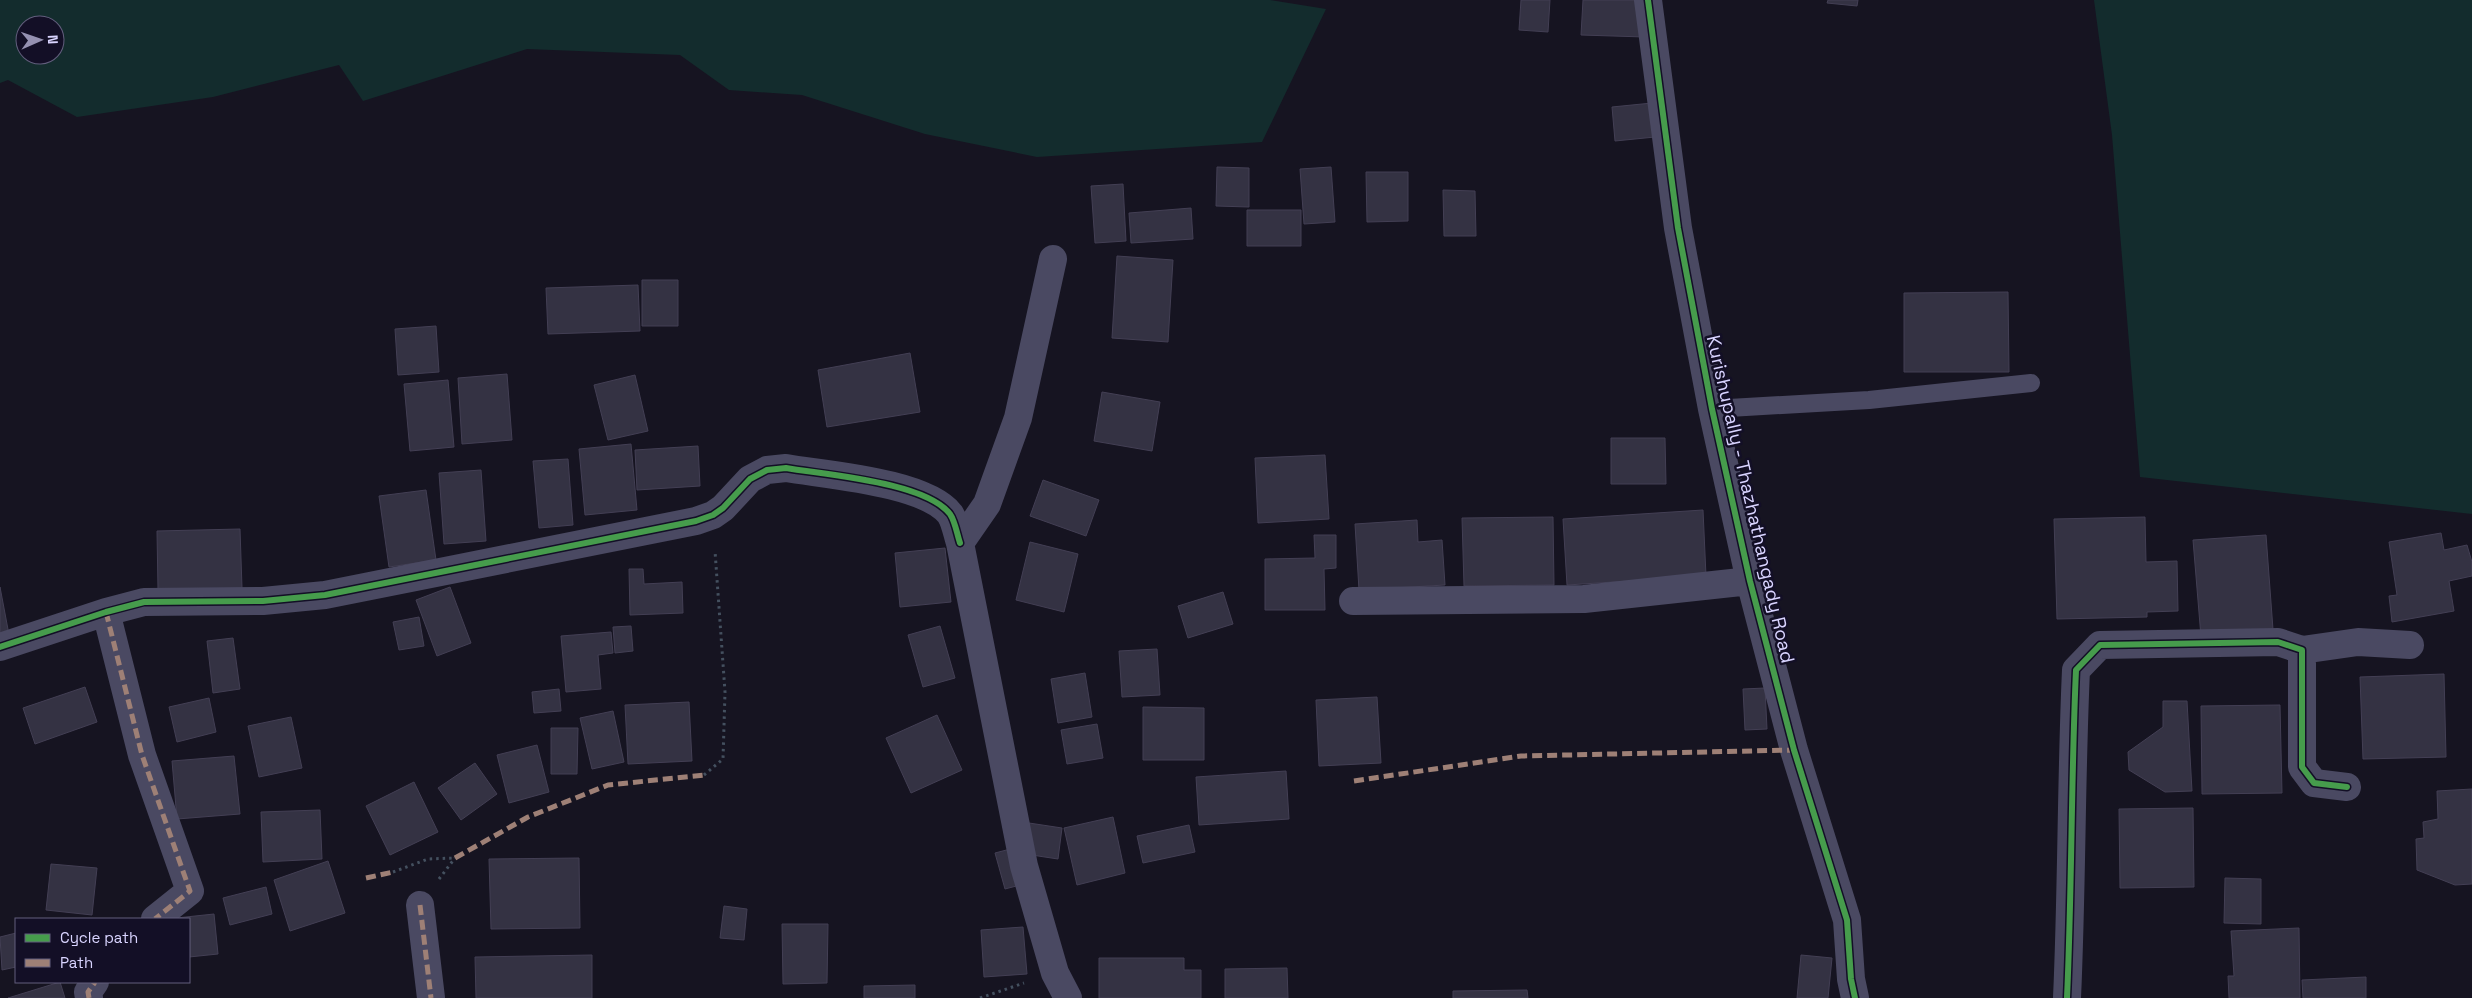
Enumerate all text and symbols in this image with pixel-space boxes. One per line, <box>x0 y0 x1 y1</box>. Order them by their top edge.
north arrow <box>15 15 65 65</box>
text: N <box>44 35 62 45</box>
street label: Kurishupally - Thazhathangady Road <box>1701 333 1800 665</box>
legend <box>15 918 190 983</box>
text: Cycle path <box>60 928 138 947</box>
text: Path <box>60 953 93 972</box>

